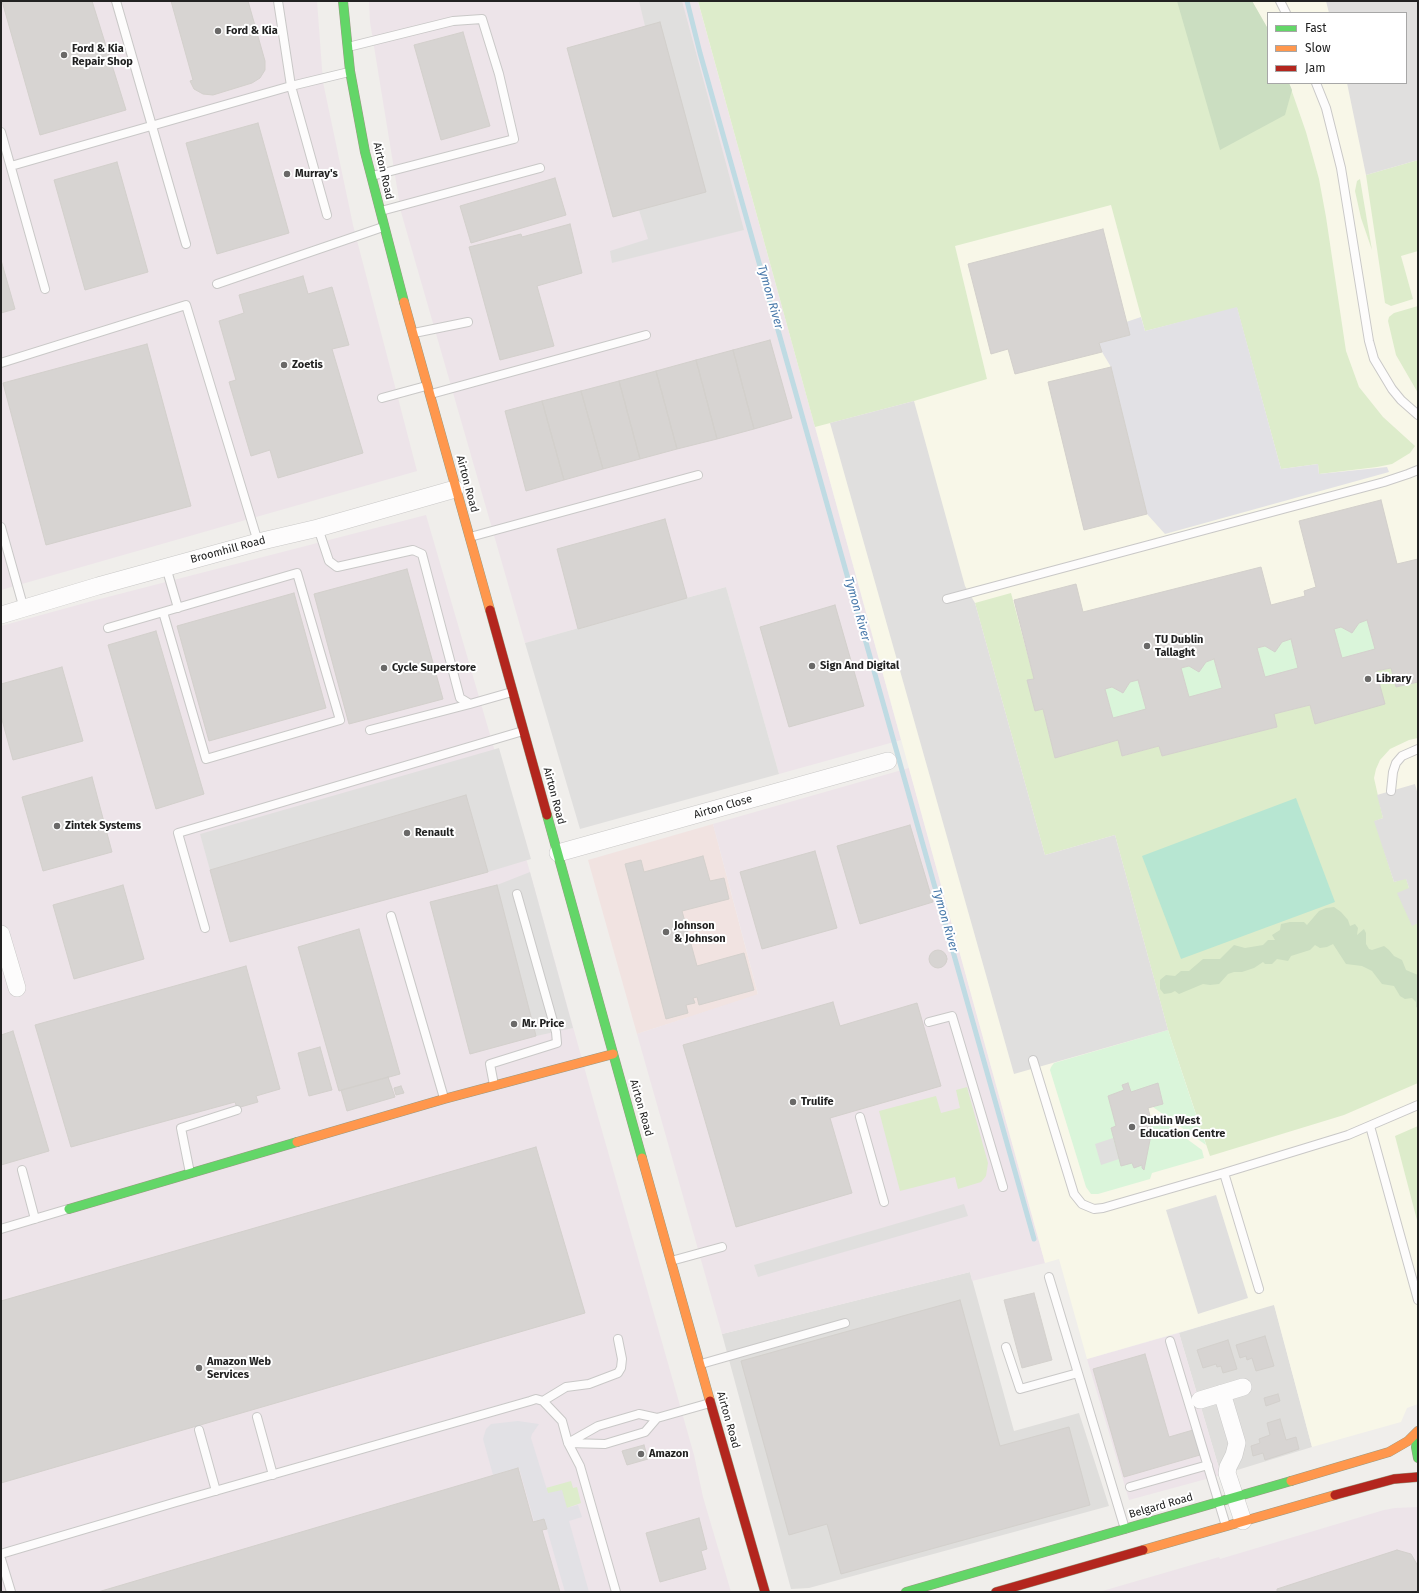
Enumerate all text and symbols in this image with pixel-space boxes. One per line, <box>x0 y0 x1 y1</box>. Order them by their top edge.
legend <box>1267 12 1407 84</box>
text: Fast <box>1305 21 1327 35</box>
place label: Ford & Kia <box>226 24 278 38</box>
marker: Ford & Kia <box>213 26 223 36</box>
text: Slow <box>1305 41 1331 55</box>
place label: Ford & Kia Repair Shop <box>72 42 133 68</box>
marker: Ford & Kia Repair Shop <box>59 50 69 60</box>
text: Jam <box>1305 61 1325 75</box>
street label: Airton Road <box>370 141 396 201</box>
place label: Murray's <box>295 167 338 181</box>
marker: Murray's <box>282 169 292 179</box>
water label: Tymon River <box>754 263 786 331</box>
place label: Zoetis <box>292 358 323 372</box>
marker: Zoetis <box>279 360 289 370</box>
street label: Airton Road <box>453 454 481 514</box>
street label: Broomhill Road <box>189 534 267 566</box>
water label: Tymon River <box>841 575 873 643</box>
place label: TU Dublin Tallaght <box>1155 633 1203 659</box>
marker: TU Dublin Tallaght <box>1142 641 1152 651</box>
place label: Sign And Digital <box>820 659 899 673</box>
place label: Cycle Superstore <box>392 661 476 675</box>
marker: Sign And Digital <box>807 661 817 671</box>
marker: Cycle Superstore <box>379 663 389 673</box>
place label: Library <box>1376 672 1411 686</box>
marker: Library <box>1363 674 1373 684</box>
street label: Airton Road <box>540 766 568 826</box>
street label: Airton Close <box>692 792 754 822</box>
place label: Zintek Systems <box>65 819 141 833</box>
marker: Zintek Systems <box>52 821 62 831</box>
place label: Renault <box>415 826 454 840</box>
marker: Renault <box>402 828 412 838</box>
water label: Tymon River <box>929 886 961 954</box>
place label: Johnson & Johnson <box>674 919 726 945</box>
marker: Johnson & Johnson <box>661 927 671 937</box>
place label: Mr. Price <box>522 1017 564 1031</box>
marker: Mr. Price <box>509 1019 519 1029</box>
street label: Airton Road <box>627 1078 655 1138</box>
place label: Trulife <box>801 1095 834 1109</box>
marker: Trulife <box>788 1097 798 1107</box>
place label: Dublin West Education Centre <box>1140 1114 1225 1140</box>
marker: Dublin West Education Centre <box>1127 1122 1137 1132</box>
place label: Amazon Web Services <box>207 1355 271 1381</box>
marker: Amazon Web Services <box>194 1363 204 1373</box>
street label: Airton Road <box>714 1390 742 1450</box>
place label: Amazon <box>649 1447 689 1461</box>
marker: Amazon <box>636 1449 646 1459</box>
street label: Belgard Road <box>1127 1491 1195 1521</box>

